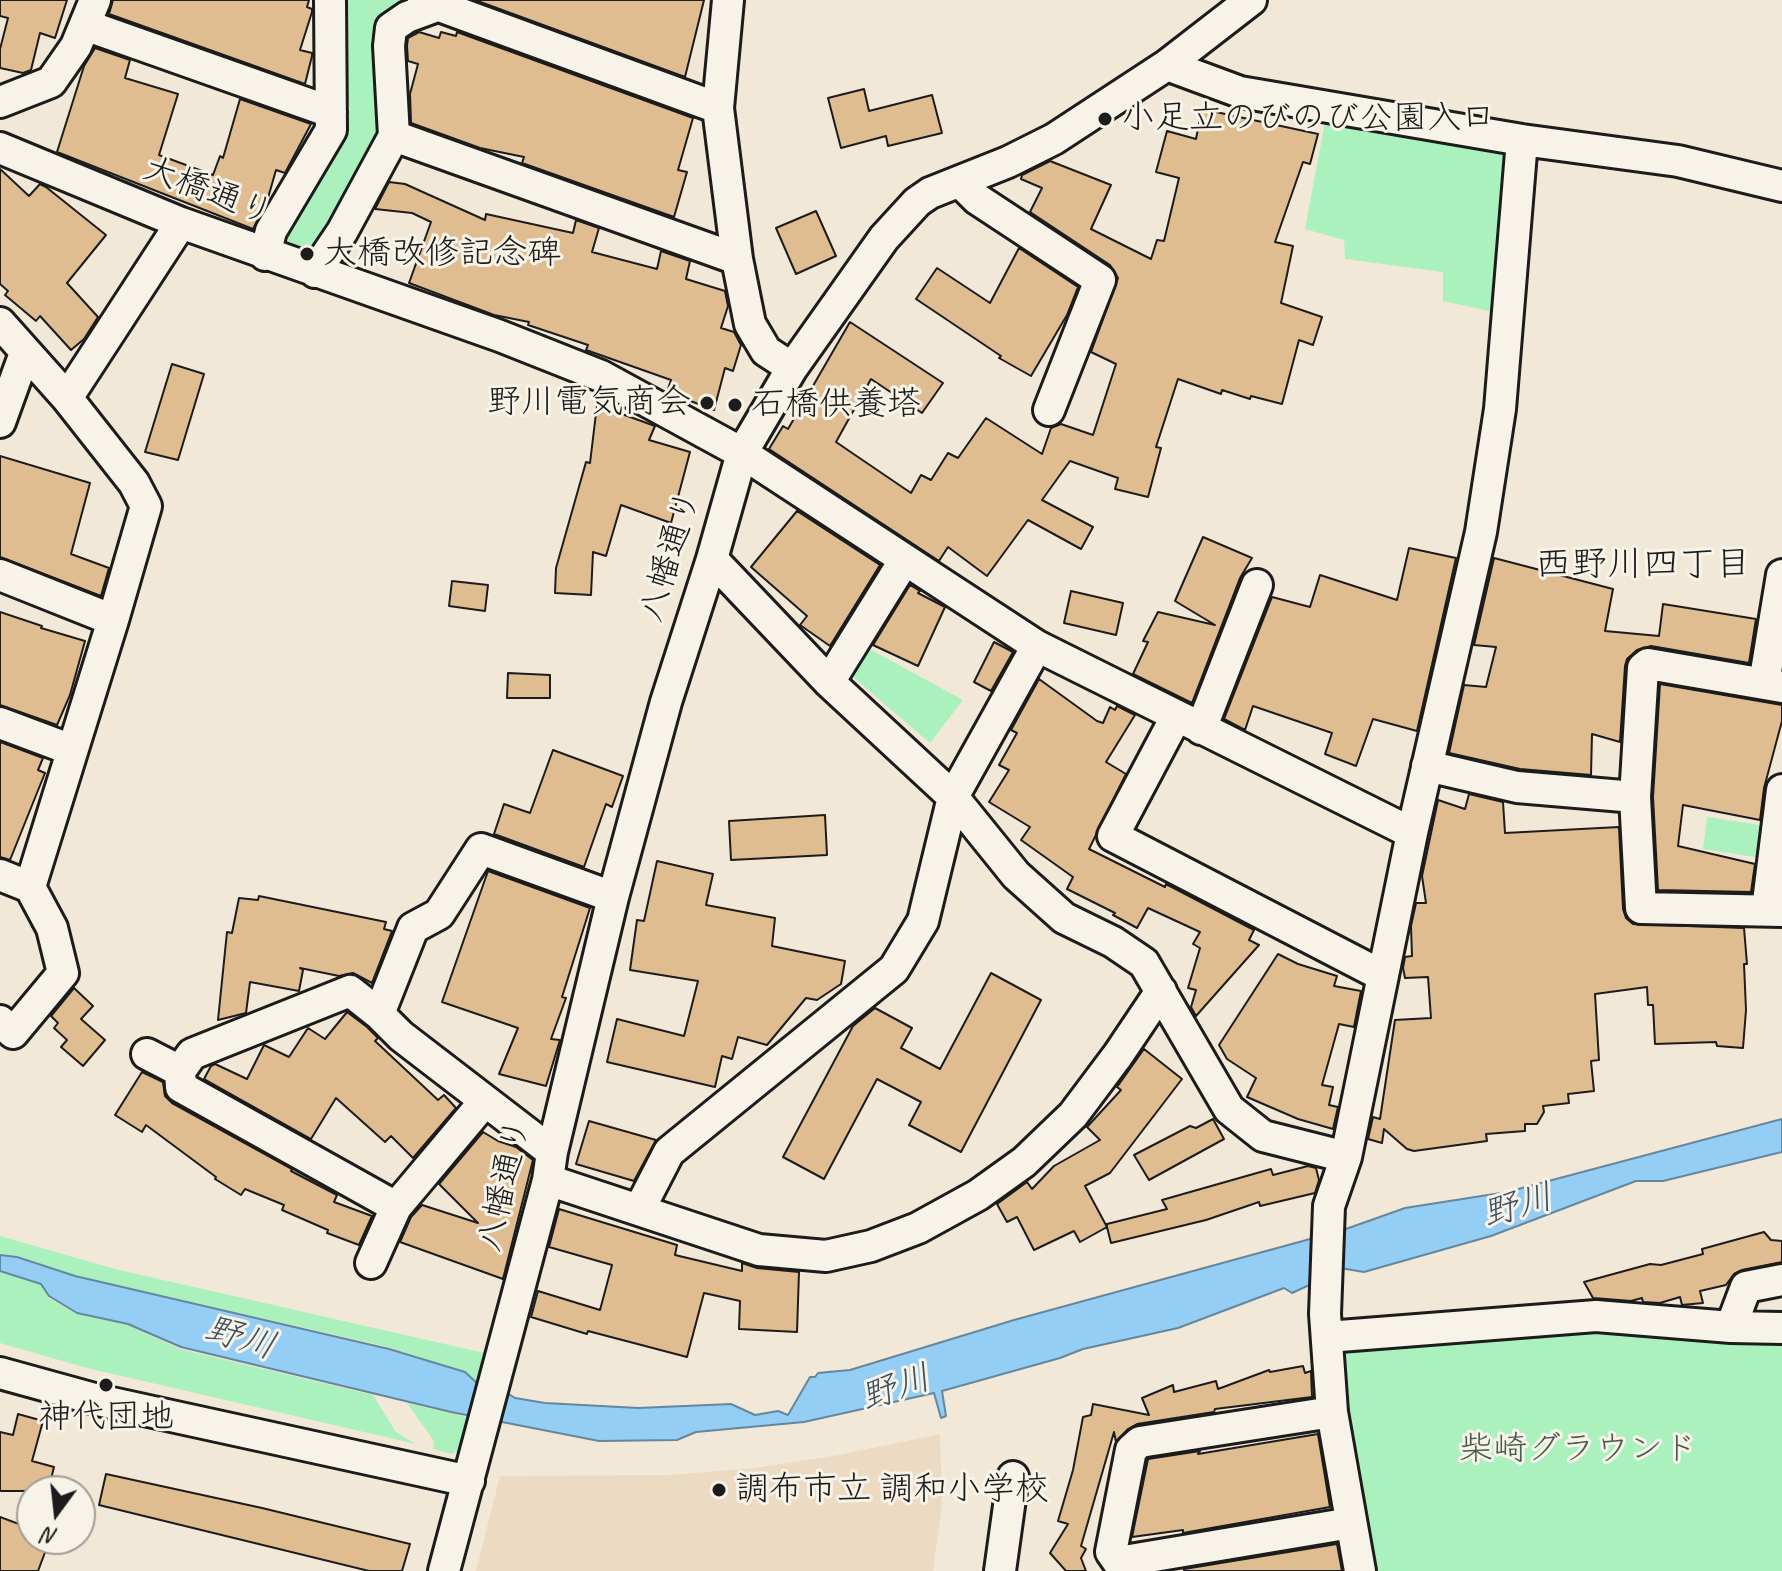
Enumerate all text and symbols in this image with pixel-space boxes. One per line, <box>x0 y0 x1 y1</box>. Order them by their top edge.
place label: 小足立のびのび公園入口 <box>1121 99 1495 139</box>
marker: 小足立のびのび公園入口 <box>1096 110 1114 128</box>
street label: 大橋通り <box>137 149 279 235</box>
place label: 大橋改修記念碑 <box>323 234 561 274</box>
marker: 大橋改修記念碑 <box>298 245 316 263</box>
place label: 野川電気商会 <box>487 383 691 423</box>
place label: 石橋供養塔 <box>751 385 921 425</box>
marker: 野川電気商会 <box>698 394 716 412</box>
marker: 石橋供養塔 <box>726 396 744 414</box>
street label: 八幡通り <box>632 485 710 627</box>
district label: 西野川四丁目 <box>1535 544 1751 588</box>
street label: 八幡通り <box>470 1114 540 1256</box>
water label: 野川 <box>1477 1176 1559 1238</box>
water label: 野川 <box>199 1308 281 1370</box>
water label: 野川 <box>855 1357 937 1421</box>
marker: 神代団地 <box>97 1376 115 1394</box>
place label: 神代団地 <box>38 1398 174 1438</box>
park label: 柴崎グラウンド <box>1459 1430 1697 1470</box>
place label: 調布市立 調和小学校 <box>735 1470 1049 1510</box>
north arrow <box>16 1475 96 1555</box>
marker: 調布市立 調和小学校 <box>710 1481 728 1499</box>
text: N <box>40 1521 61 1552</box>

